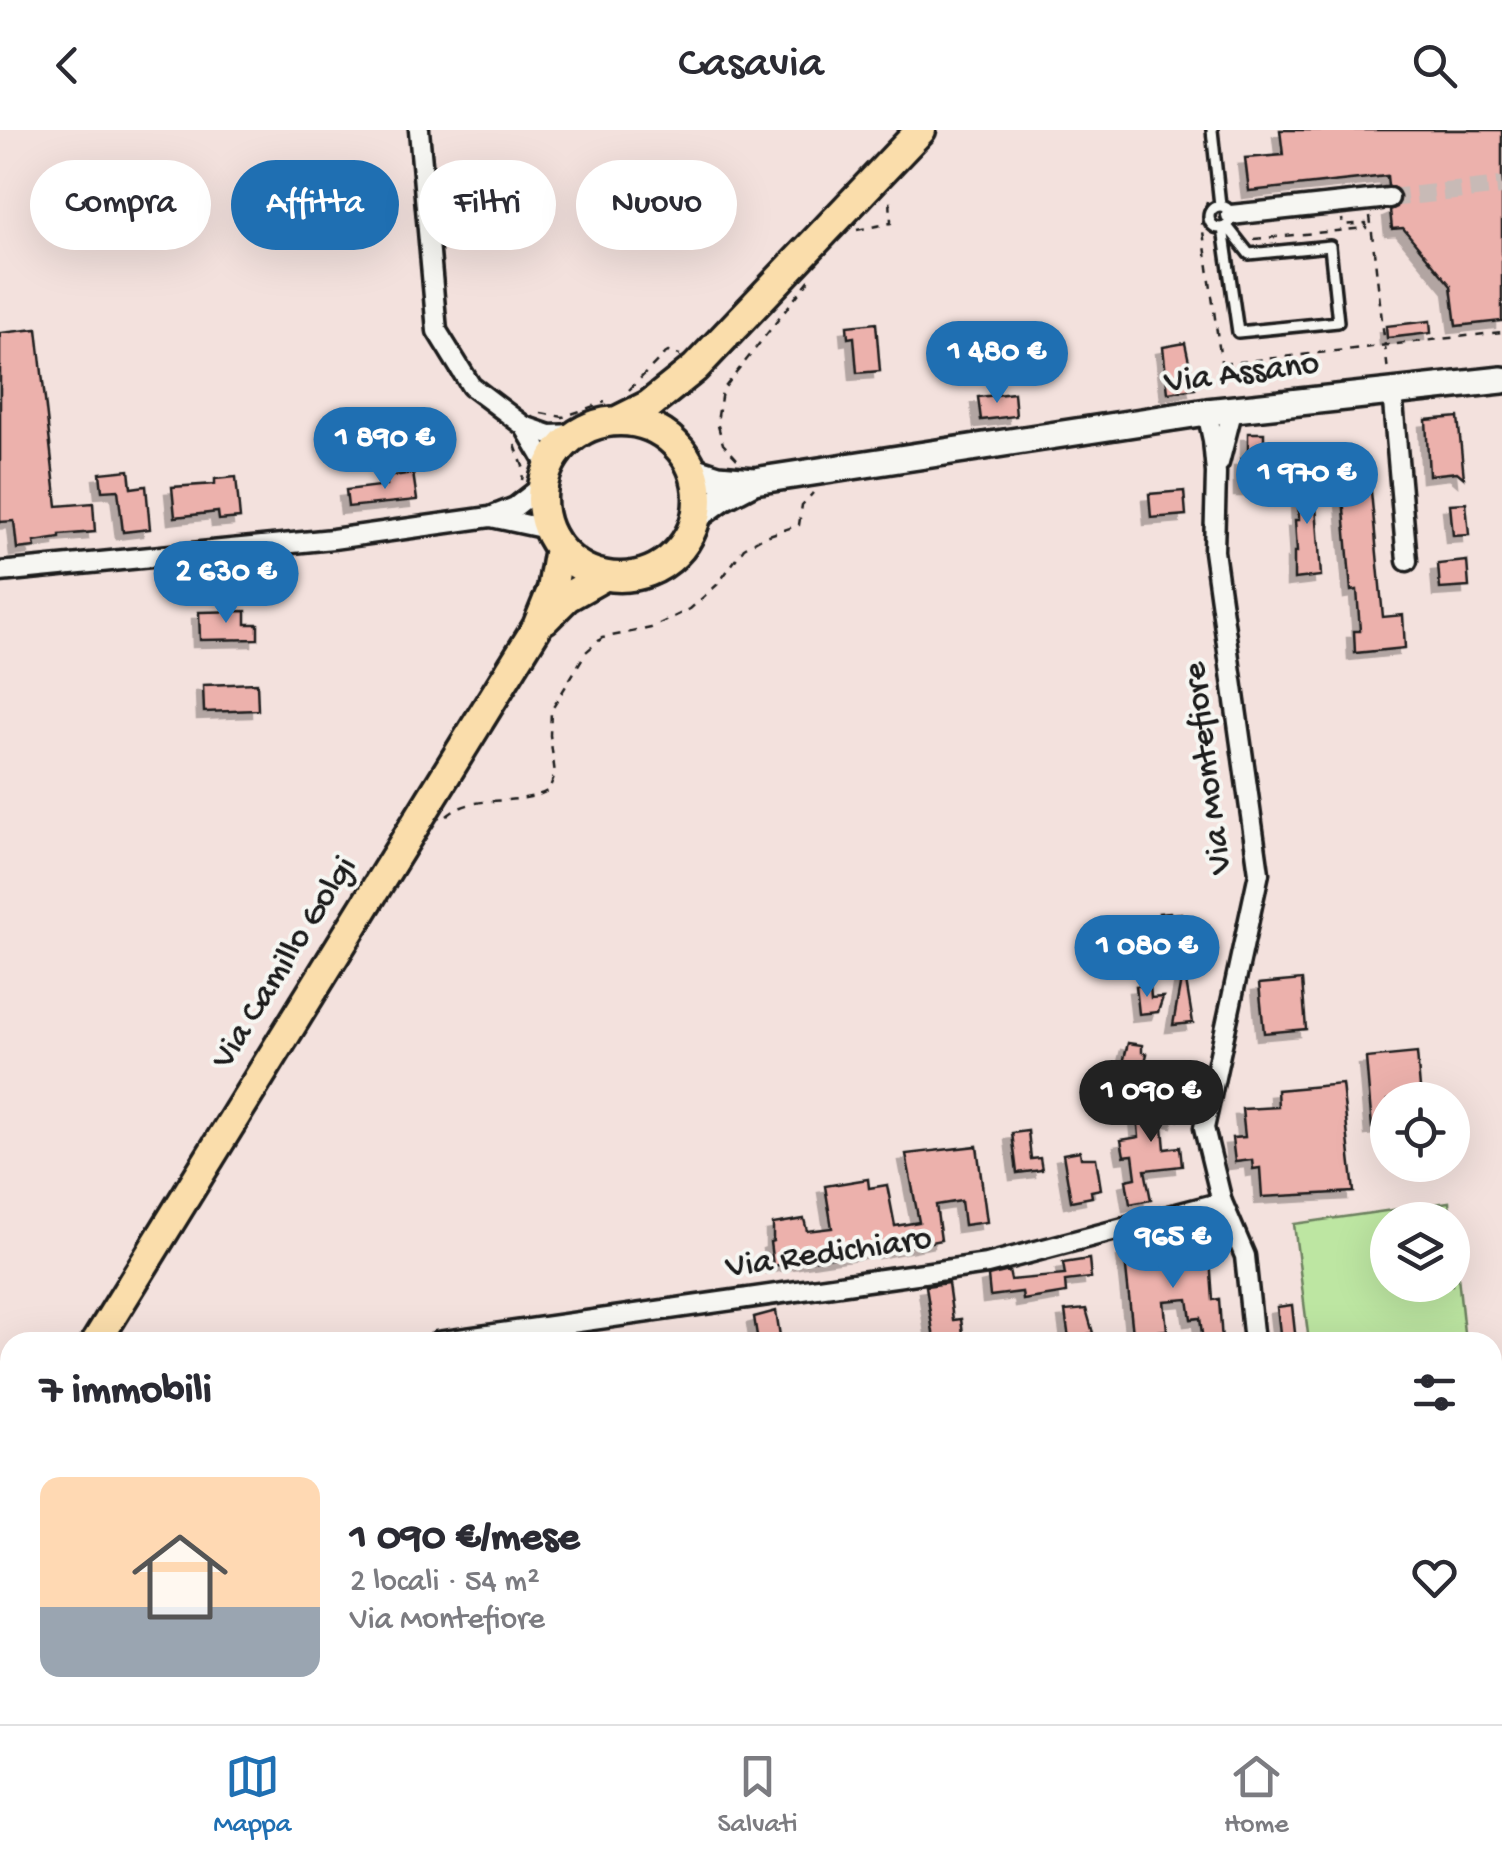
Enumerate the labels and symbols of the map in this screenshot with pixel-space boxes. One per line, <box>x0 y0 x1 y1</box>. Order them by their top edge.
pin: 1 480 € <box>905 321 1089 406</box>
street label: Via Assano <box>1161 344 1322 404</box>
pin: 1 890 € <box>293 407 477 492</box>
pin: 1 970 € <box>1215 442 1399 527</box>
pin: 2 630 € <box>134 541 318 626</box>
street label: Via Montefiore <box>1176 659 1242 877</box>
street label: Via Camillo Golgi <box>203 849 367 1078</box>
pin: 1 080 € <box>1055 915 1239 1000</box>
pin: 1 090 € <box>1059 1060 1243 1145</box>
pin: 965 € <box>1103 1206 1243 1291</box>
street label: Via Redichiaro <box>722 1219 935 1289</box>

